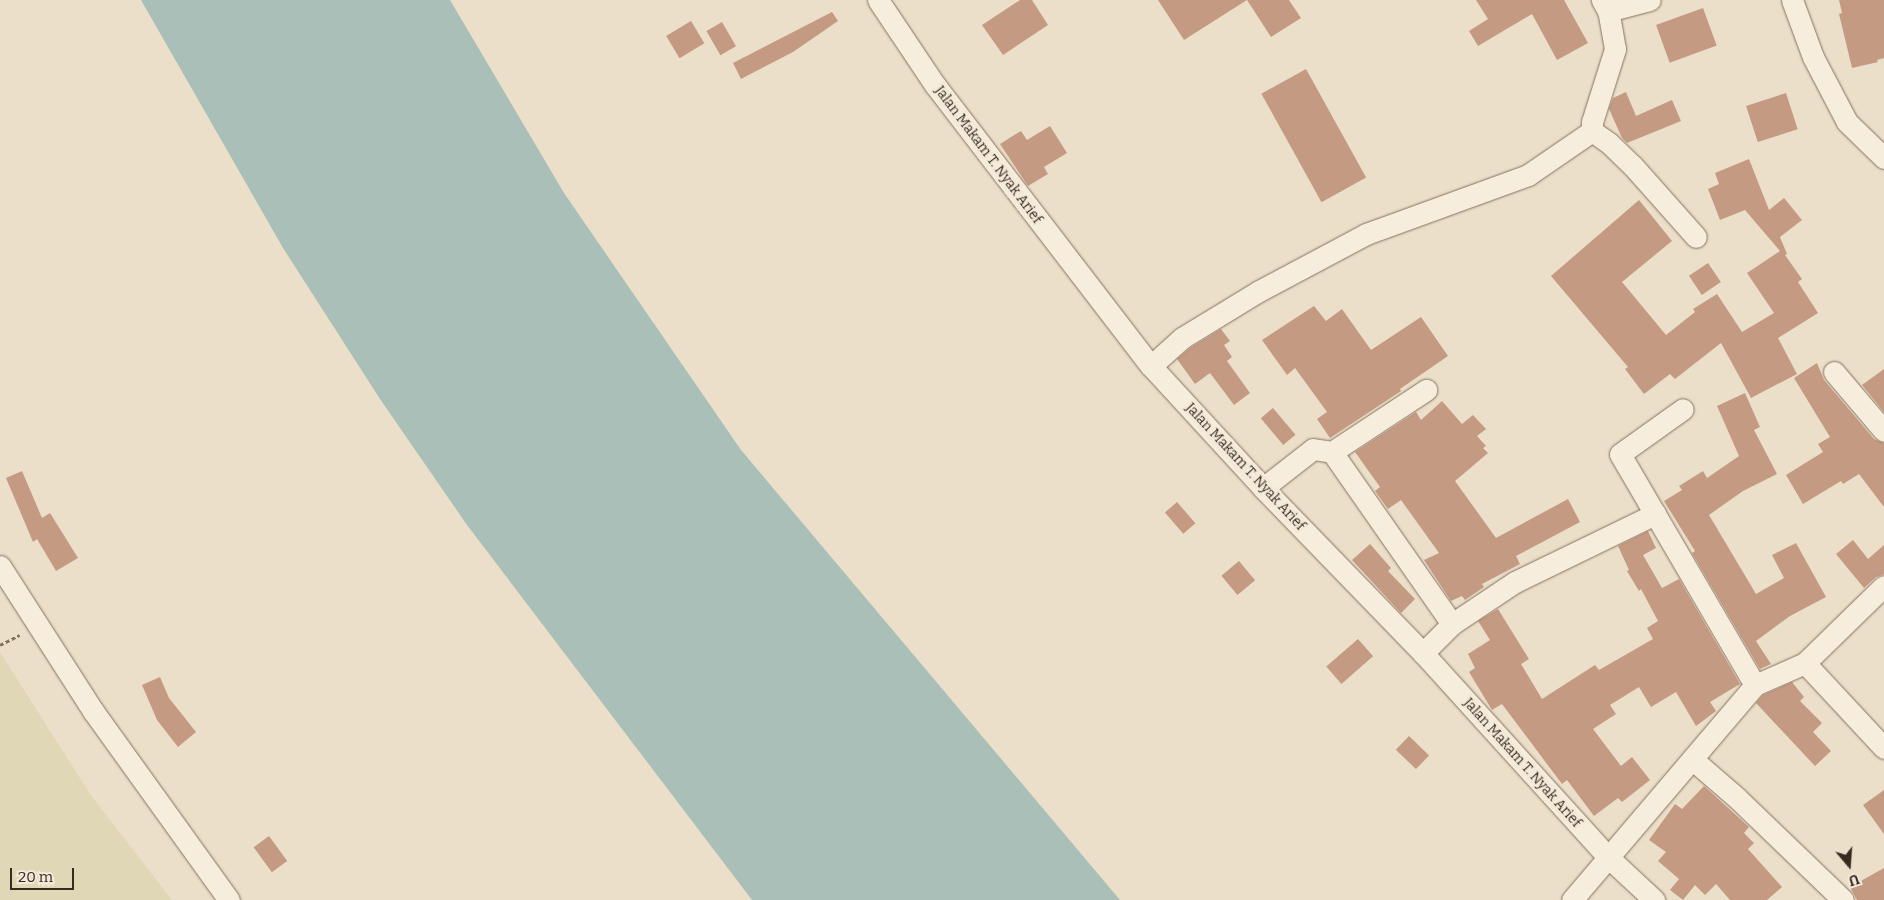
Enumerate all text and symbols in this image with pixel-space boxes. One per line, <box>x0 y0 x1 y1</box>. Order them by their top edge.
street label: Jalan Makam T. Nyak Arief <box>931 83 1045 227</box>
street label: Jalan Makam T. Nyak Arief <box>1182 400 1308 534</box>
street label: Jalan Makam T. Nyak Arief <box>1460 695 1584 831</box>
north arrow <box>1824 840 1874 890</box>
scale bar <box>12 858 76 890</box>
text: 20 m <box>18 868 53 886</box>
text: U <box>1846 870 1861 889</box>

